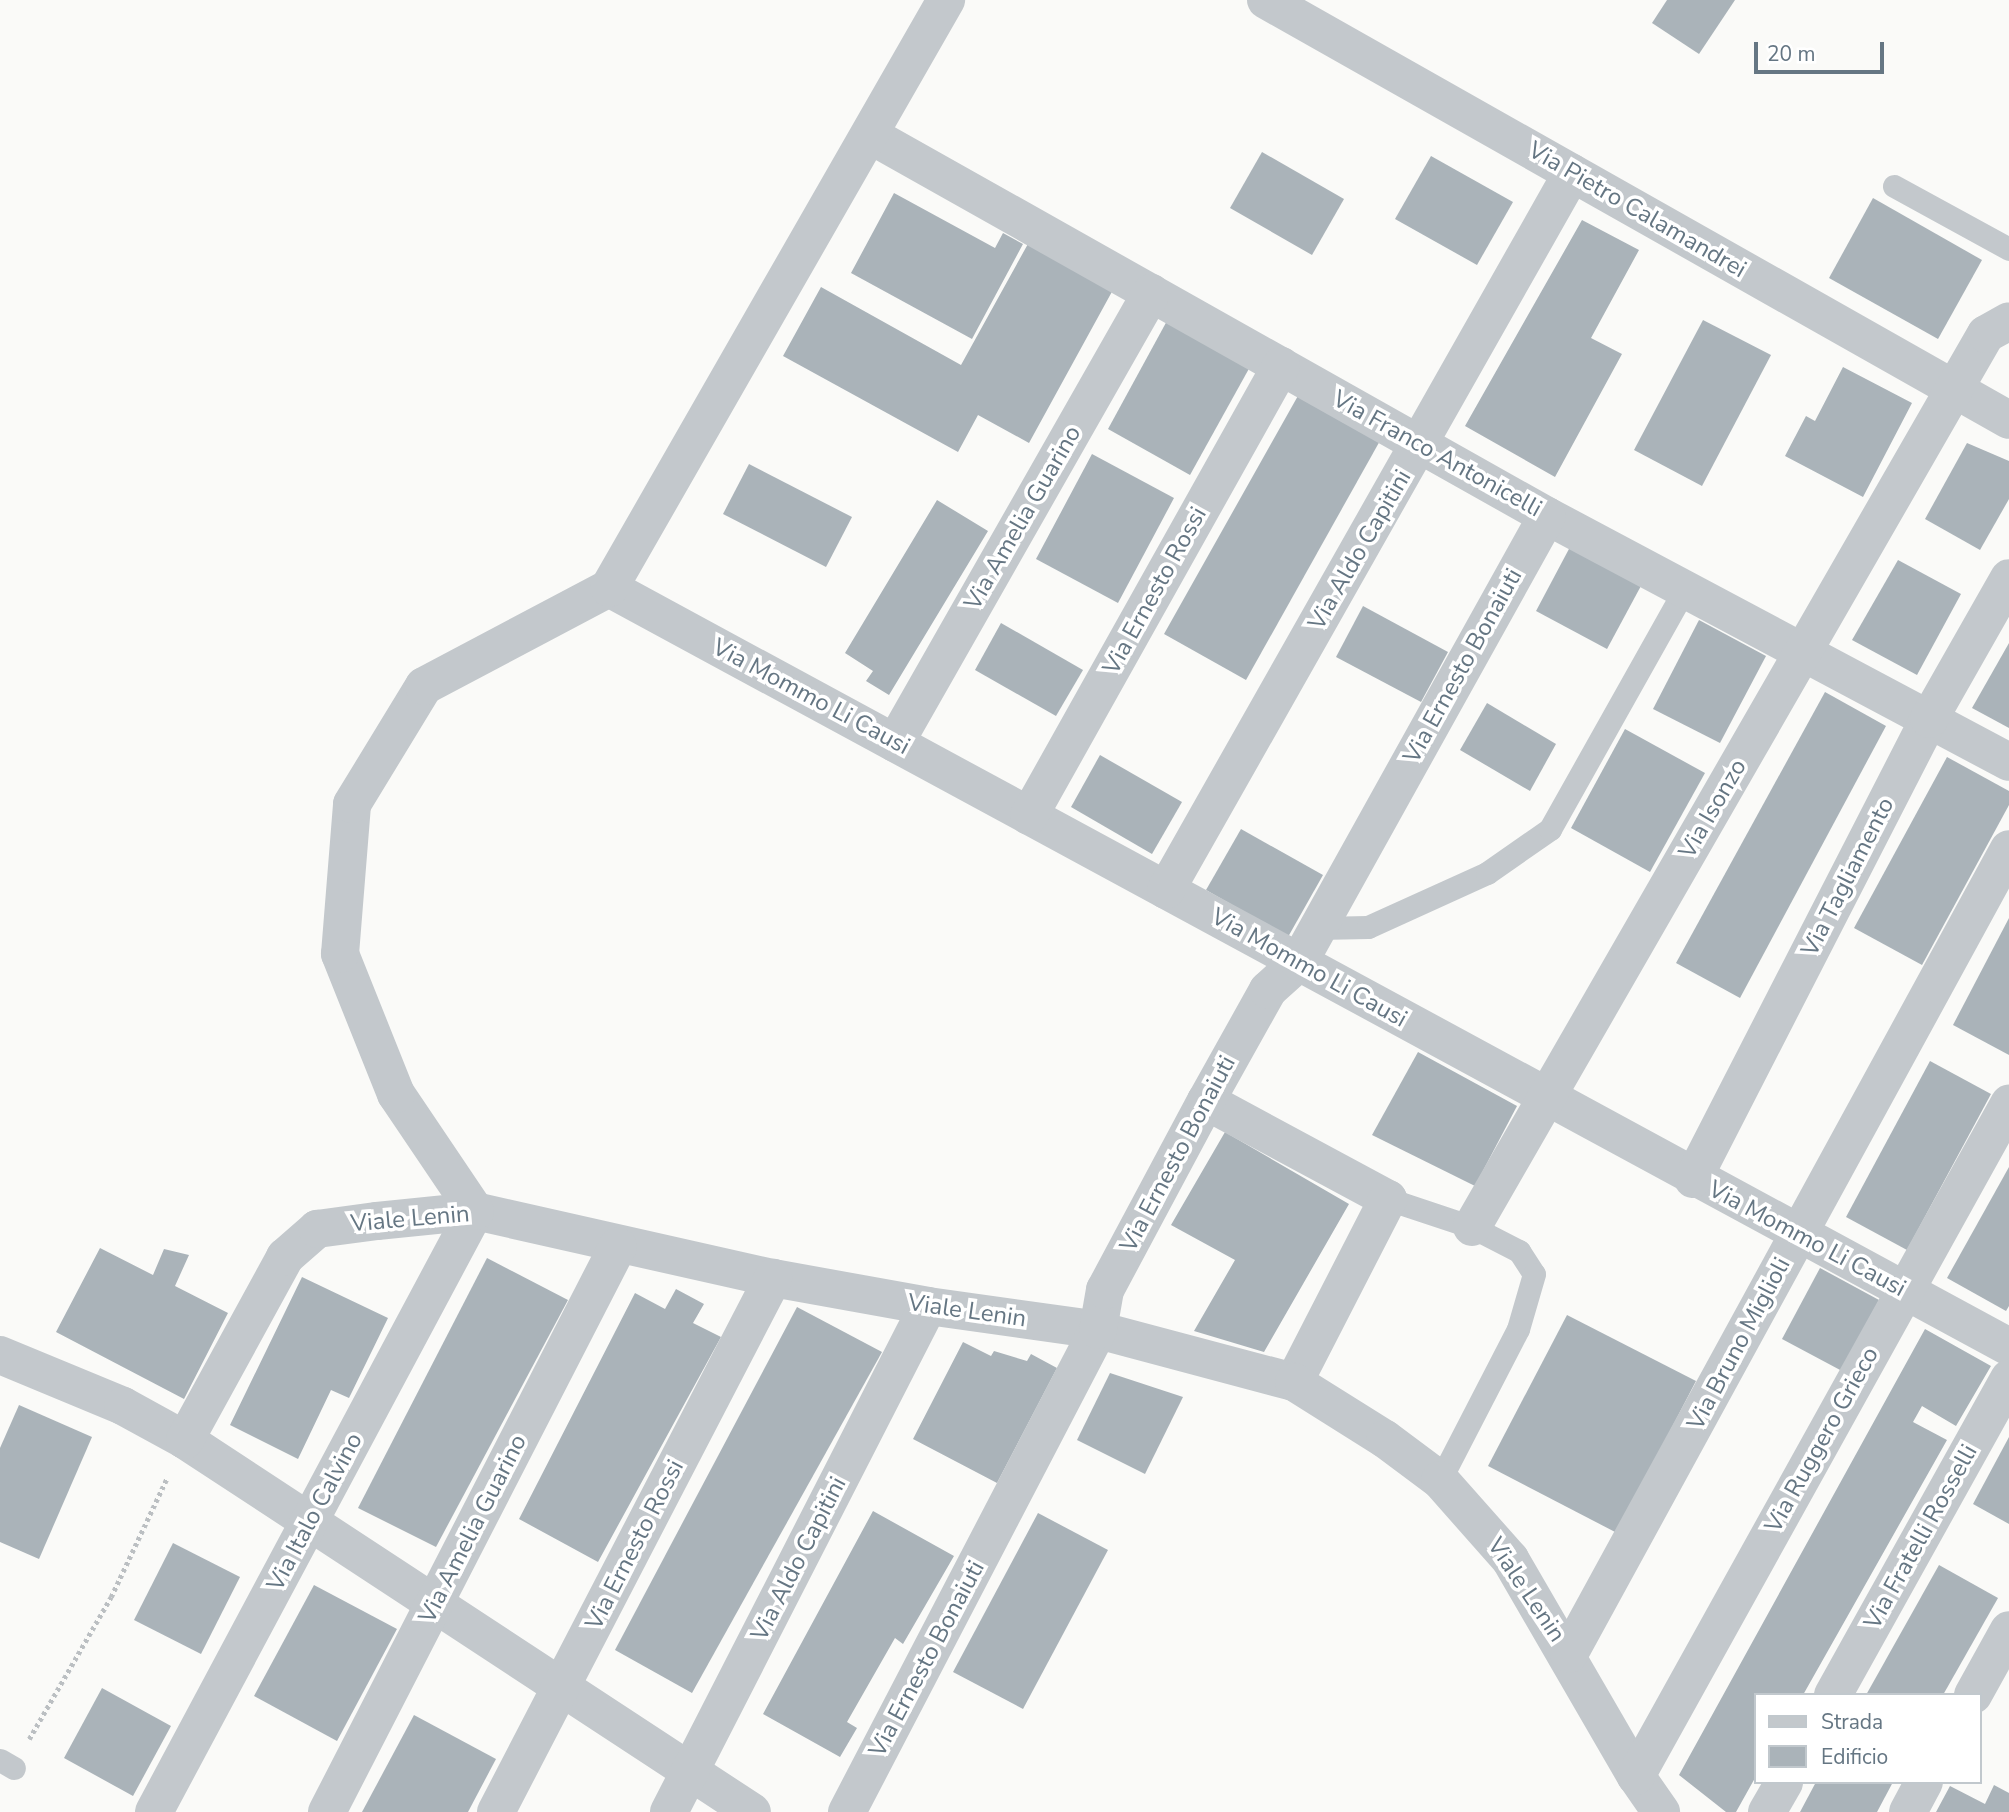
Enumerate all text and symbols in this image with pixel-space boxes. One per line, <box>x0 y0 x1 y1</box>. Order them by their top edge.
scale bar <box>1757 28 1886 72</box>
text: 20 m <box>1767 40 1816 68</box>
street label: Via Pietro Calamandrei <box>1523 136 1751 284</box>
street label: Via Franco Antonicelli <box>1327 385 1547 523</box>
street label: Via Amelia Guarino <box>959 421 1087 615</box>
street label: Via Aldo Capitini <box>1302 465 1418 635</box>
street label: Via Ernesto Rossi <box>1097 502 1213 680</box>
street label: Via Ernesto Bonaiuti <box>1398 564 1528 768</box>
street label: Via Mommo Li Causi <box>707 633 915 761</box>
street label: Via Isonzo <box>1673 754 1753 864</box>
street label: Via Tagliamento <box>1796 793 1900 961</box>
street label: Via Mommo Li Causi <box>1206 902 1412 1034</box>
street label: Via Ernesto Bonaiuti <box>1114 1051 1242 1257</box>
street label: Via Mommo Li Causi <box>1703 1175 1911 1303</box>
street label: Viale Lenin <box>349 1199 471 1239</box>
street label: Via Bruno Miglioli <box>1681 1253 1797 1435</box>
street label: Viale Lenin <box>906 1288 1028 1334</box>
street label: Via Ruggero Grieco <box>1759 1342 1885 1538</box>
street label: Via Italo Calvino <box>261 1428 369 1596</box>
street label: Via Amelia Guarino <box>413 1430 533 1628</box>
street label: Via Fratelli Rosselli <box>1858 1440 1984 1634</box>
street label: Via Ernesto Rossi <box>580 1455 690 1635</box>
street label: Via Aldo Capitini <box>745 1472 853 1646</box>
street label: Viale Lenin <box>1481 1533 1571 1647</box>
street label: Via Ernesto Bonaiuti <box>863 1556 991 1762</box>
legend <box>1754 1693 1981 1784</box>
text: Strada <box>1821 1708 1883 1736</box>
text: Edificio <box>1821 1743 1888 1771</box>

